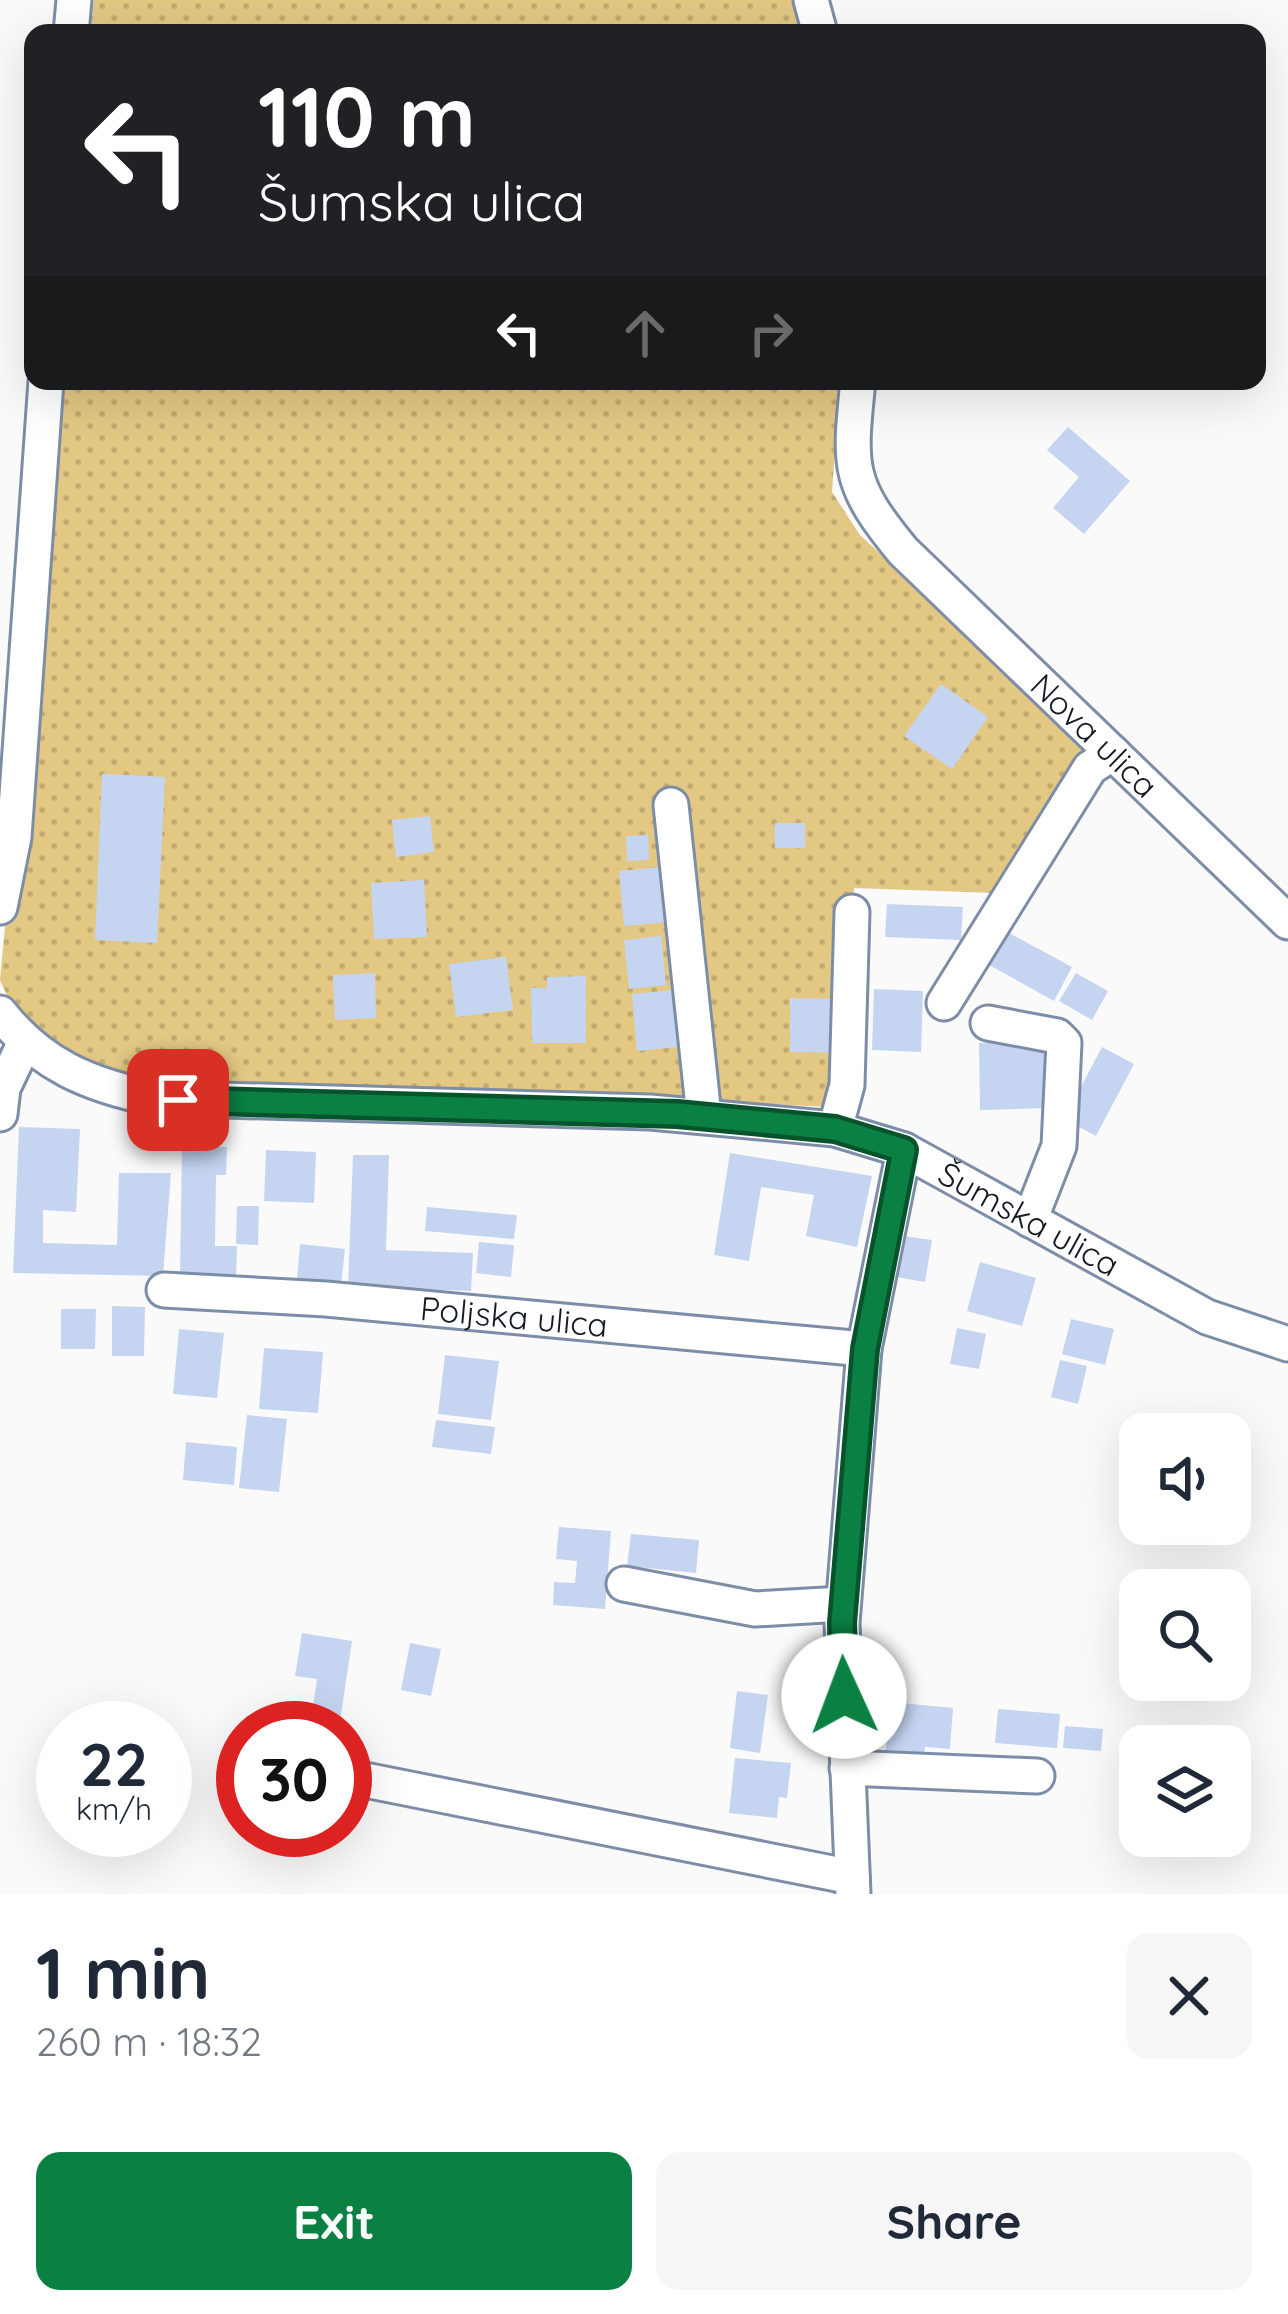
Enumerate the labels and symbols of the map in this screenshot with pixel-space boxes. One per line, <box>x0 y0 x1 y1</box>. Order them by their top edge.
street label: Nova ulica <box>1023 665 1167 806</box>
pin <box>127 1049 229 1151</box>
street label: Šumska ulica <box>932 1152 1127 1285</box>
street label: Poljska ulica <box>419 1287 609 1345</box>
position arrow <box>781 1633 907 1759</box>
speed limit sign: 30 <box>216 1701 372 1857</box>

